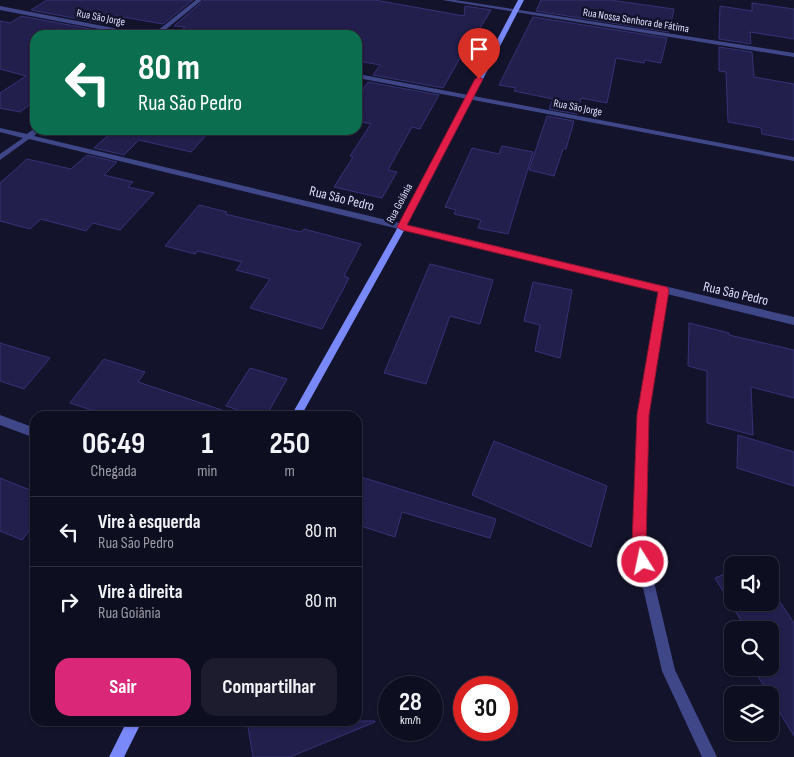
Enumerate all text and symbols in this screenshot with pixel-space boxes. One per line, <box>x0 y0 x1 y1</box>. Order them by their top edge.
street label: Rua São Jorge <box>75 6 126 29</box>
street label: Rua Nossa Senhora de Fátima <box>582 6 690 35</box>
pin <box>458 28 500 79</box>
icon: arrive <box>465 35 493 63</box>
text: 80 m <box>138 47 200 90</box>
icon: left <box>55 50 120 115</box>
text: Rua São Pedro <box>138 90 242 117</box>
street label: Rua São Jorge <box>552 96 603 119</box>
street label: Rua Goiânia <box>384 181 415 225</box>
street label: Rua São Pedro <box>308 182 376 215</box>
street label: Rua São Pedro <box>702 278 770 309</box>
text: 06:49 <box>82 426 145 462</box>
text: 1 <box>201 426 213 462</box>
text: 250 <box>269 426 310 462</box>
text: Chegada <box>91 462 137 481</box>
text: min <box>197 462 217 481</box>
text: m <box>285 462 295 481</box>
text: Vire à esquerda <box>98 511 200 534</box>
icon: left <box>55 518 83 546</box>
text: 80 m <box>305 520 337 543</box>
text: Rua São Pedro <box>98 534 174 553</box>
position arrow <box>616 535 668 587</box>
map controls <box>724 556 779 741</box>
button: sound <box>724 556 779 611</box>
text: Vire à direita <box>98 581 182 604</box>
icon: right <box>55 588 83 616</box>
text: 80 m <box>305 590 337 613</box>
text: Rua Goiânia <box>98 604 161 623</box>
button: search <box>724 621 779 676</box>
button: Sair <box>55 658 191 716</box>
button: Compartilhar <box>201 658 337 716</box>
speed limit sign: 30 <box>453 676 518 741</box>
button: layers <box>724 686 779 741</box>
text: 28 <box>399 687 422 718</box>
text: km/h <box>400 713 421 728</box>

